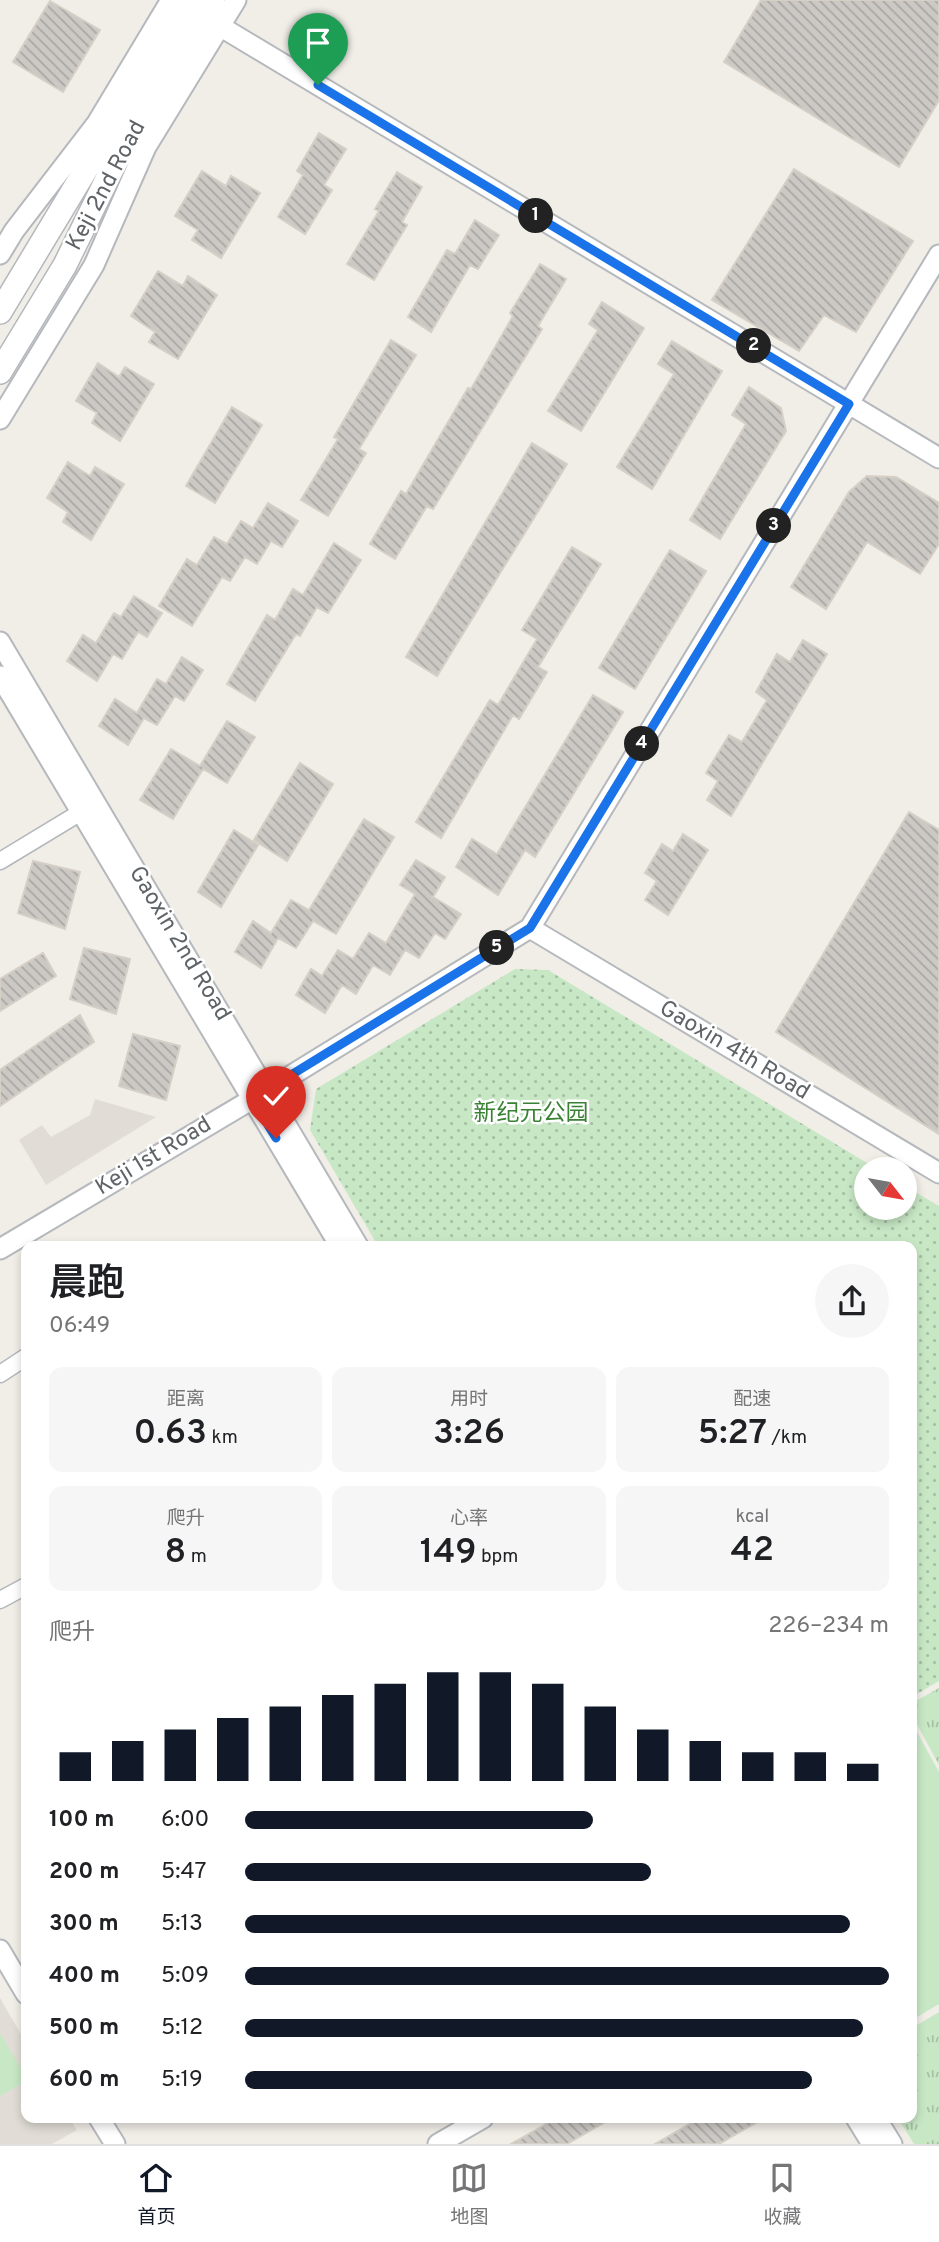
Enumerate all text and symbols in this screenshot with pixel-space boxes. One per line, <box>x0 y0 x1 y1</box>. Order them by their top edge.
pin <box>288 13 348 85</box>
icon: arrive <box>299 24 337 62</box>
street label: Keji 2nd Road <box>61 116 153 256</box>
pin: 1 <box>518 198 554 234</box>
text: 1 <box>532 203 539 227</box>
pin: 2 <box>736 328 772 364</box>
text: 2 <box>748 333 759 357</box>
pin: 3 <box>756 508 792 544</box>
text: 3 <box>768 513 779 537</box>
pin: 4 <box>624 726 660 762</box>
text: 4 <box>635 731 648 755</box>
street label: Gaoxin 2nd Road <box>121 861 237 1027</box>
pin: 5 <box>480 930 514 965</box>
text: 5 <box>491 935 502 959</box>
street label: Gaoxin 4th Road <box>653 995 815 1107</box>
pin <box>246 1066 306 1138</box>
icon: check <box>257 1077 295 1115</box>
park label: 新纪元公园 <box>474 1100 589 1129</box>
street label: Keji 1st Road <box>91 1111 217 1203</box>
north arrow <box>854 1157 917 1220</box>
map controls <box>854 1157 917 1220</box>
text: 晨跑 <box>49 1261 125 1310</box>
button: share <box>815 1264 889 1338</box>
text: 06:49 <box>49 1312 110 1341</box>
text: 距离 <box>167 1388 205 1412</box>
text: 用时 <box>450 1388 488 1412</box>
text: 配速 <box>733 1388 771 1412</box>
text: 0.63 <box>134 1412 207 1456</box>
text: 3:26 <box>433 1412 505 1456</box>
text: 5:27 <box>698 1412 767 1456</box>
text: km <box>207 1426 238 1450</box>
text: /km <box>767 1426 807 1450</box>
text: kcal <box>735 1505 769 1529</box>
text: 爬升 <box>167 1507 205 1531</box>
text: 心率 <box>450 1507 488 1531</box>
text: 42 <box>731 1529 774 1573</box>
text: 8 <box>164 1531 186 1575</box>
text: 149 <box>420 1531 477 1575</box>
text: m <box>186 1545 207 1569</box>
text: bpm <box>477 1545 518 1569</box>
text: 226–234 m <box>768 1612 889 1641</box>
text: 爬升 <box>49 1619 95 1648</box>
text: 100 m <box>49 1806 114 1835</box>
text: 6:00 <box>161 1806 209 1835</box>
text: 200 m <box>49 1858 119 1887</box>
text: 5:47 <box>161 1858 207 1887</box>
text: 300 m <box>49 1910 119 1939</box>
text: 5:13 <box>161 1910 203 1939</box>
text: 400 m <box>49 1962 120 1991</box>
text: 5:09 <box>161 1962 209 1991</box>
text: 500 m <box>49 2014 119 2043</box>
text: 5:12 <box>161 2014 203 2043</box>
text: 600 m <box>49 2066 119 2095</box>
text: 5:19 <box>161 2066 203 2095</box>
tab: 首页 <box>137 2159 176 2230</box>
tab: 地图 <box>450 2159 489 2230</box>
tab: 收藏 <box>763 2159 802 2230</box>

